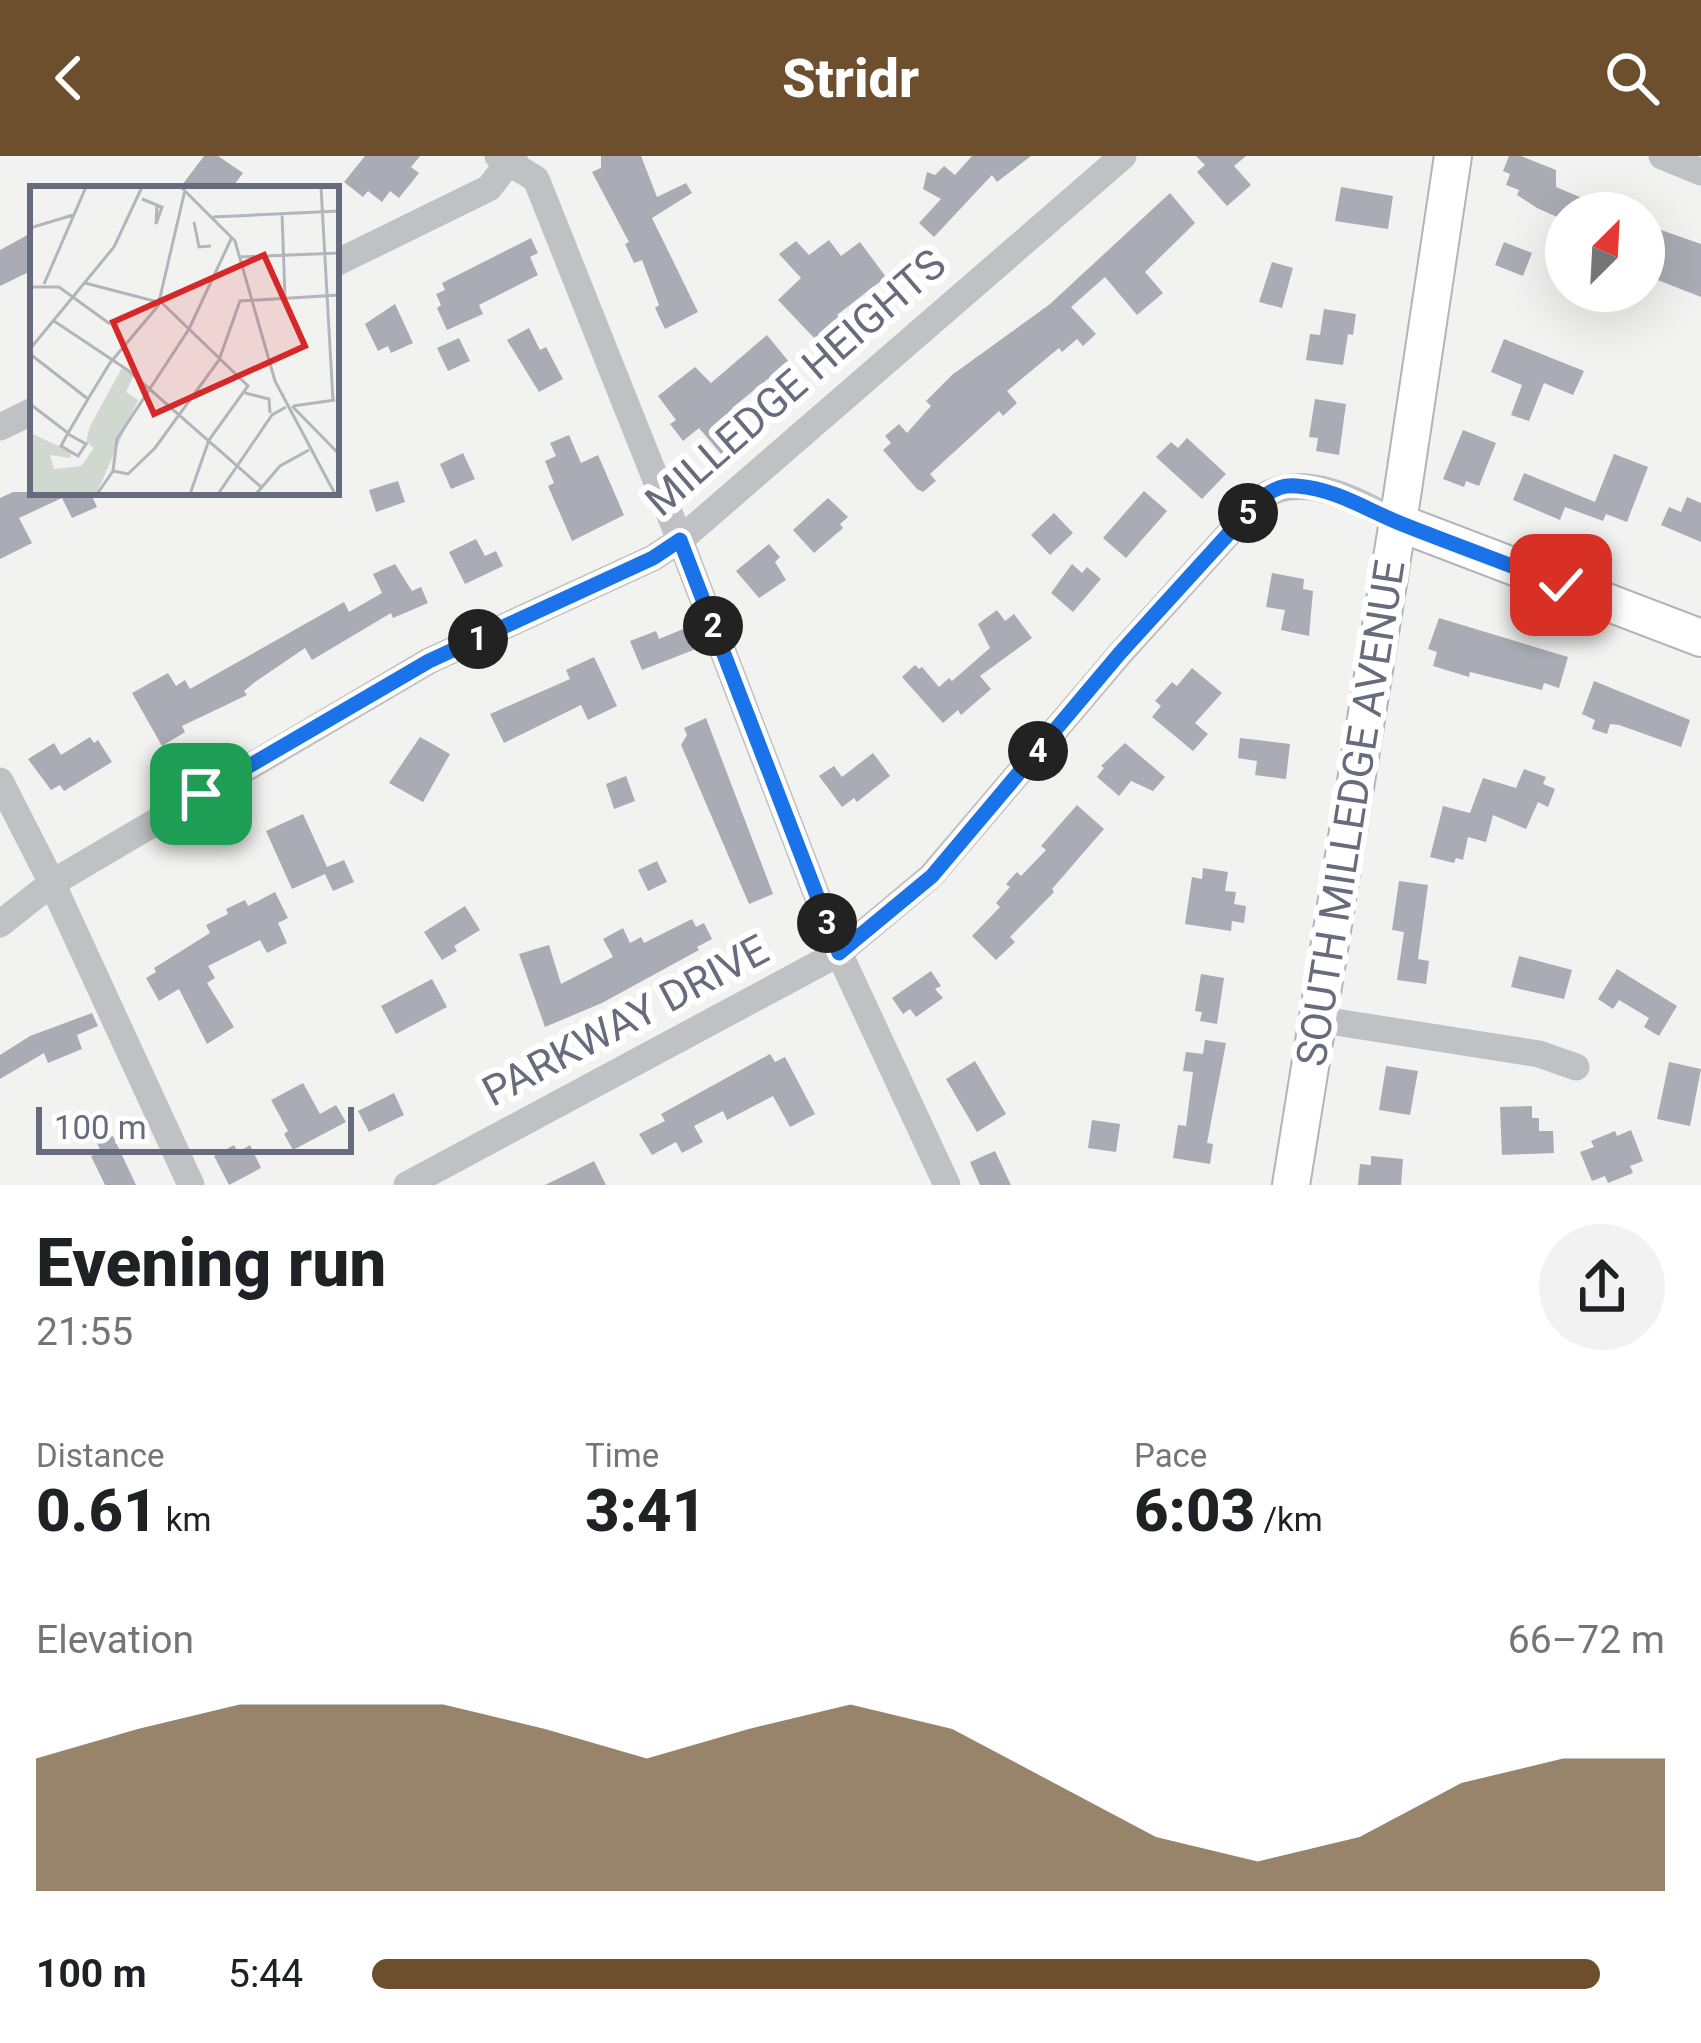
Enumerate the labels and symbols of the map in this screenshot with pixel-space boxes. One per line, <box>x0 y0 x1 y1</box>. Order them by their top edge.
inset map <box>30 186 339 495</box>
north arrow <box>1545 192 1665 312</box>
street label: MILLEDGE HEIGHTS <box>636 239 955 526</box>
pin: 5 <box>1218 483 1278 543</box>
pin <box>1510 534 1612 636</box>
street label: SOUTH MILLEDGE AVENUE <box>1286 557 1415 1069</box>
pin: 2 <box>683 596 743 656</box>
pin: 1 <box>448 609 508 669</box>
pin: 4 <box>1008 721 1068 781</box>
pin <box>150 743 252 845</box>
pin: 3 <box>797 893 857 953</box>
street label: PARKWAY DRIVE <box>474 925 776 1116</box>
scale bar <box>36 1101 354 1154</box>

